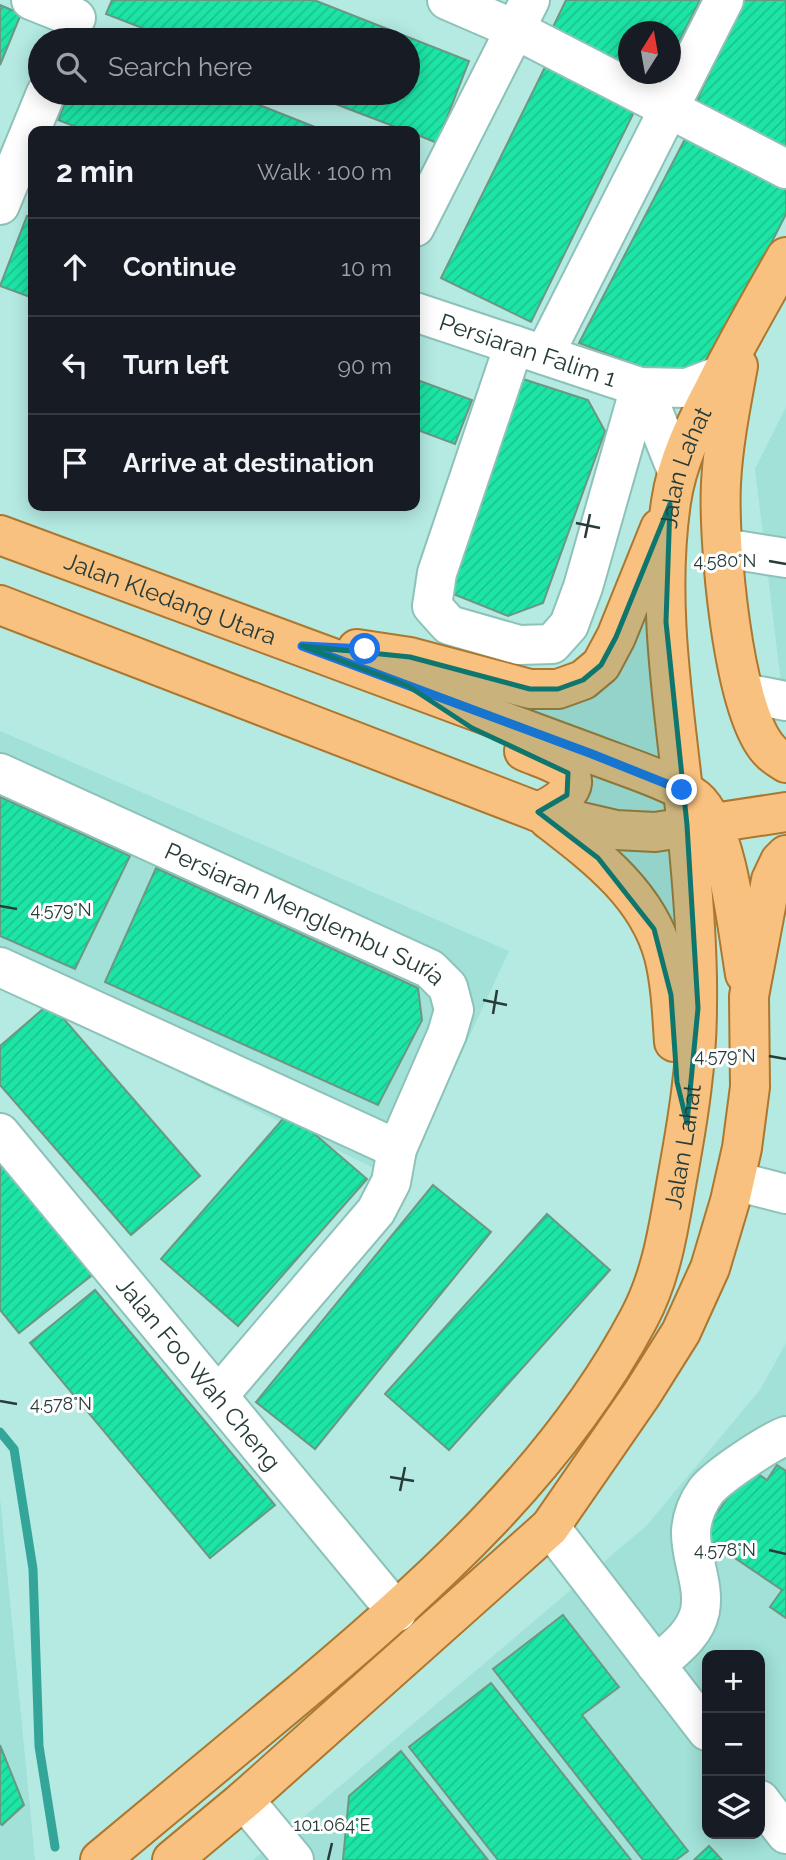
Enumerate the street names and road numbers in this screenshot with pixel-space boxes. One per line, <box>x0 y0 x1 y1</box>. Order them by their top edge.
street label: Persiaran Falim 1 <box>436 307 620 393</box>
street label: Jalan Lahat <box>653 402 717 530</box>
street label: Jalan Kledang Utara <box>61 546 281 651</box>
street label: Persiaran Menglembu Suria <box>160 836 452 991</box>
street label: Jalan Lahat <box>658 1082 706 1211</box>
street label: Jalan Foo Wah Cheng <box>111 1271 287 1476</box>

